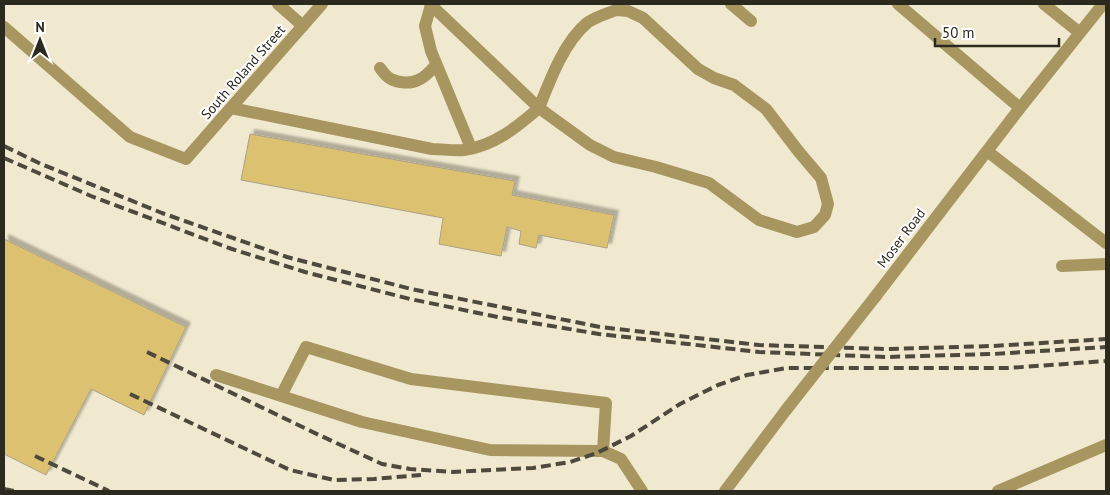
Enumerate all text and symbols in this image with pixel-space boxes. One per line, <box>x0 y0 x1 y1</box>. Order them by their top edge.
north arrow <box>15 15 65 65</box>
scale bar <box>935 15 1059 47</box>
text: N <box>35 18 45 36</box>
street label: South Roland Street <box>197 21 289 123</box>
text: 50 m <box>942 23 975 42</box>
street label: Moser Road <box>873 205 929 271</box>

